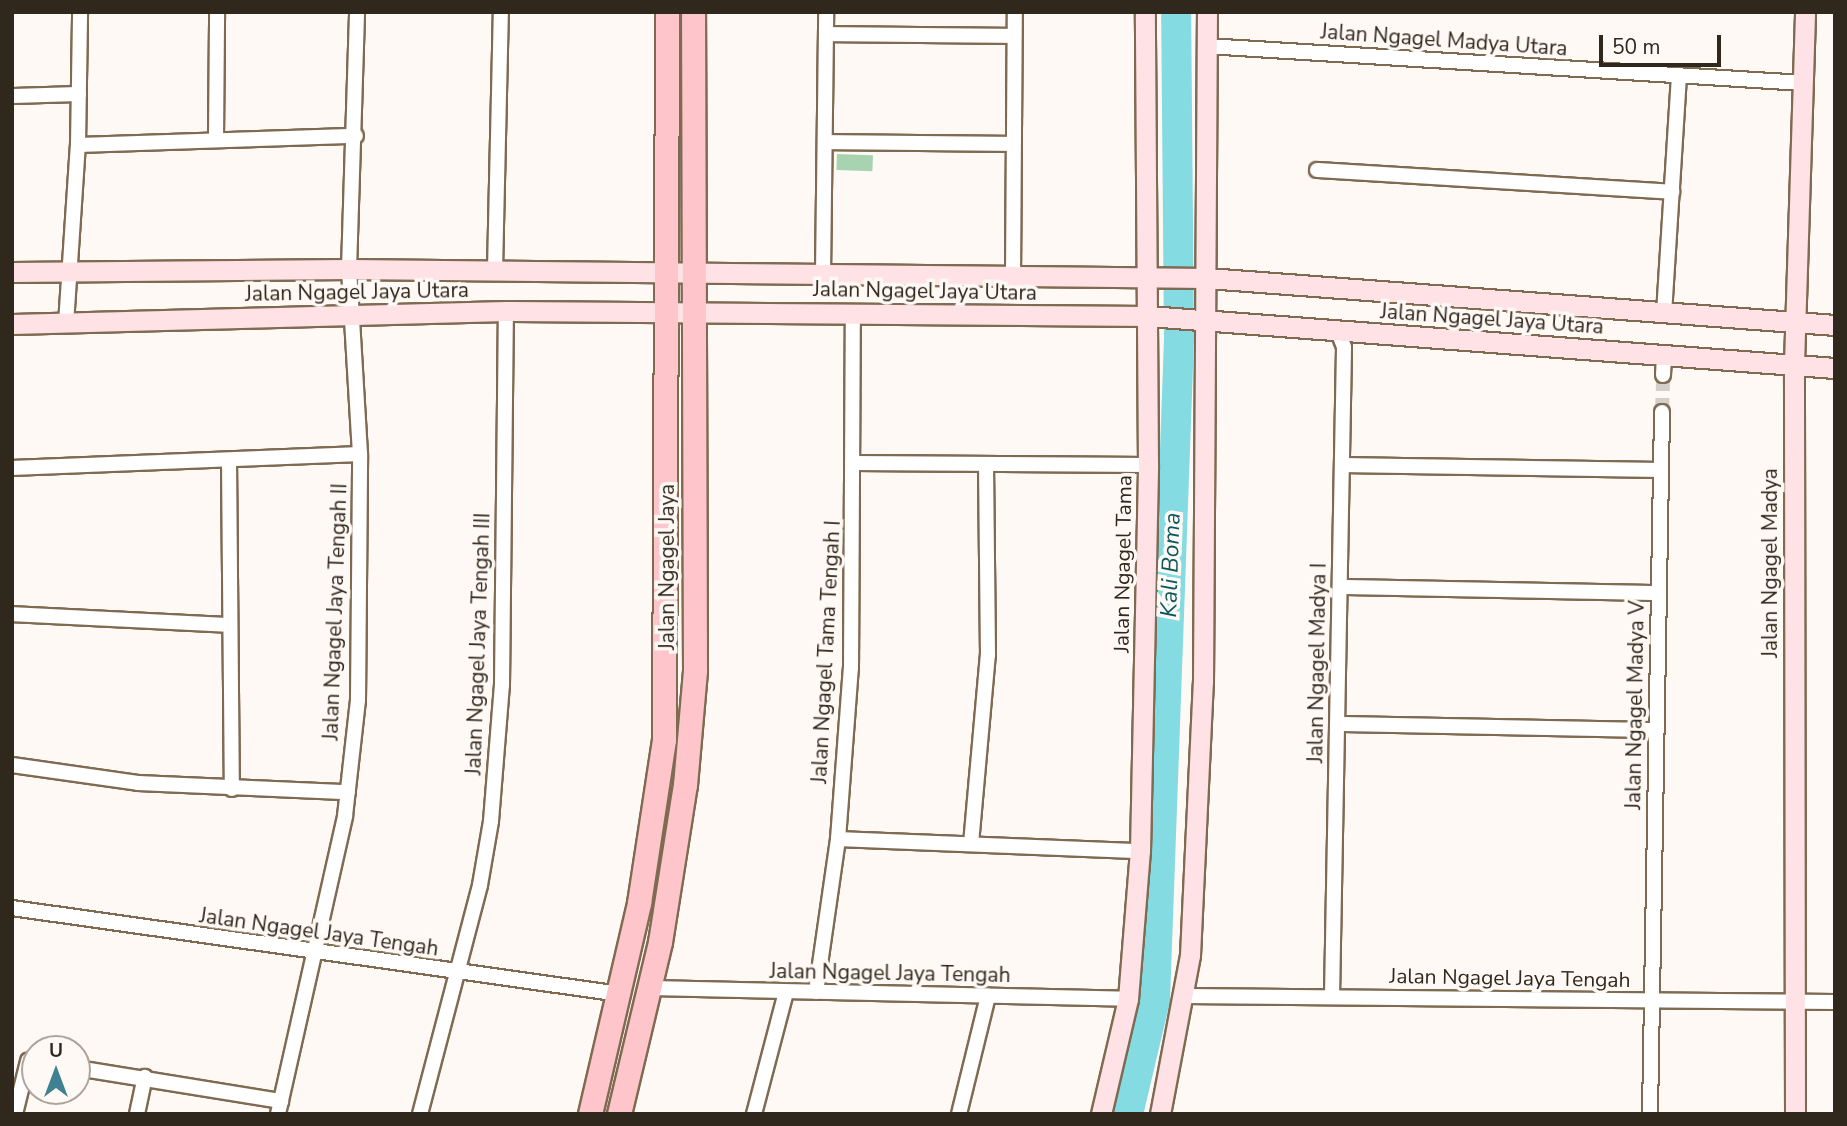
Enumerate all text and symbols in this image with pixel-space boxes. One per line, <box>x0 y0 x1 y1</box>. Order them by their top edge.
street label: Jalan Ngagel Madya Utara <box>1320 19 1568 61</box>
scale bar <box>1602 21 1724 65</box>
text: 50 m <box>1612 33 1661 61</box>
street label: Jalan Ngagel Jaya Utara <box>813 276 1037 306</box>
street label: Jalan Ngagel Jaya Utara <box>245 277 469 307</box>
street label: Jalan Ngagel Jaya Utara <box>1379 299 1605 339</box>
street label: Jalan Ngagel Madya <box>1757 468 1783 658</box>
street label: Jalan Ngagel Tama <box>1109 475 1137 653</box>
street label: Jalan Ngagel Jaya Tengah II <box>318 483 352 741</box>
street label: Jalan Ngagel Jaya <box>654 484 680 650</box>
street label: Jalan Ngagel Jaya Tengah III <box>461 512 495 776</box>
water label: Kali Boma <box>1155 512 1187 618</box>
street label: Jalan Ngagel Tama Tengah I <box>807 520 845 784</box>
street label: Jalan Ngagel Madya I <box>1303 563 1331 763</box>
street label: Jalan Ngagel Madya V <box>1621 600 1649 810</box>
street label: Jalan Ngagel Jaya Tengah <box>198 903 440 961</box>
street label: Jalan Ngagel Jaya Tengah <box>769 958 1011 988</box>
street label: Jalan Ngagel Jaya Tengah <box>1389 963 1631 993</box>
north arrow <box>21 1035 91 1105</box>
text: U <box>49 1038 63 1064</box>

